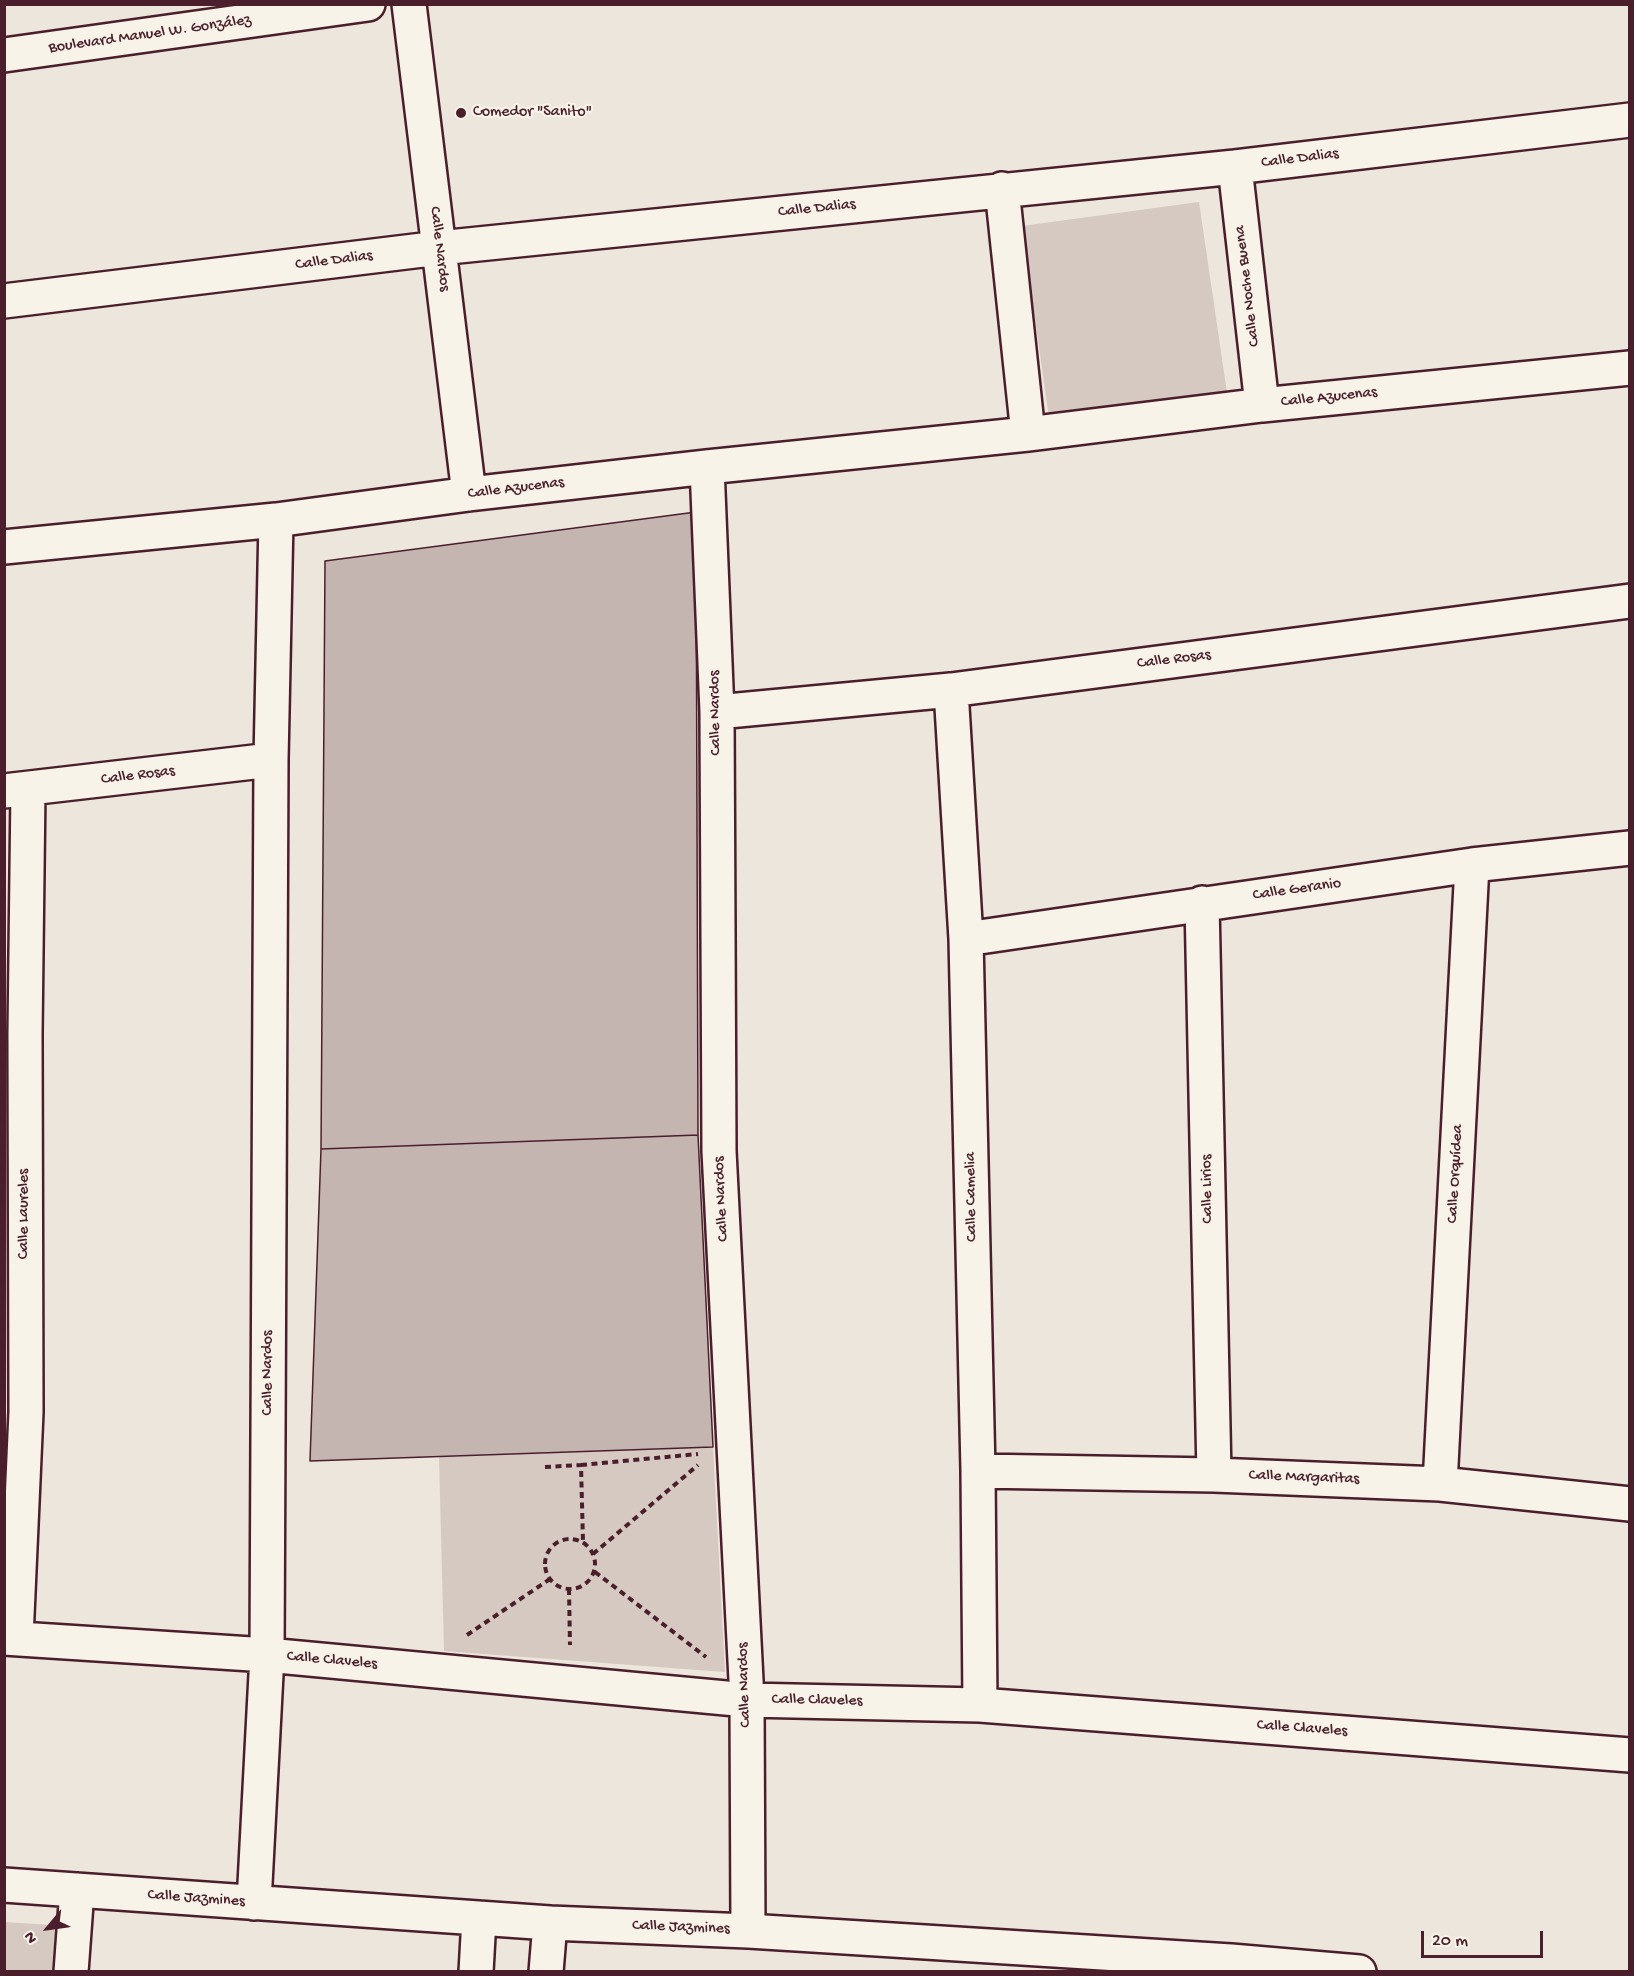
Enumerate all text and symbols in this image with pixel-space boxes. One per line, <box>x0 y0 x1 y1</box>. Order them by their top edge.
street label: Boulevard Manuel W. González <box>47 11 253 59</box>
place label: Comedor "Sanito" <box>473 103 592 123</box>
marker: Comedor "Sanito" <box>454 106 468 120</box>
street label: Calle Dalias <box>1260 145 1340 173</box>
street label: Calle Dalias <box>777 195 857 223</box>
street label: Calle Nardos <box>424 206 454 292</box>
street label: Calle Noche Buena <box>1231 224 1265 348</box>
street label: Calle Dalias <box>294 247 374 275</box>
street label: Calle Azucenas <box>1280 383 1378 413</box>
street label: Calle Azucenas <box>467 474 565 504</box>
street label: Calle Rosas <box>1136 646 1212 674</box>
street label: Calle Nardos <box>706 670 726 756</box>
street label: Calle Rosas <box>100 762 176 790</box>
street label: Calle Geranio <box>1252 874 1342 906</box>
street label: Calle Orquídea <box>1444 1124 1468 1224</box>
street label: Calle Camelia <box>962 1152 982 1242</box>
street label: Calle Lirios <box>1198 1154 1218 1224</box>
street label: Calle Nardos <box>710 1156 734 1242</box>
street label: Calle Laureles <box>15 1169 35 1259</box>
street label: Calle Nardos <box>259 1330 279 1416</box>
street label: Calle Margaritas <box>1248 1466 1360 1490</box>
street label: Calle Nardos <box>734 1642 756 1728</box>
street label: Calle Claveles <box>286 1647 378 1675</box>
street label: Calle Claveles <box>771 1691 863 1711</box>
street label: Calle Claveles <box>1256 1716 1348 1742</box>
street label: Calle Jazmines <box>147 1886 245 1912</box>
north arrow <box>18 1898 78 1958</box>
street label: Calle Jazmines <box>632 1917 730 1939</box>
scale bar <box>1424 1919 1546 1957</box>
text: N <box>21 1928 43 1946</box>
text: 20 m <box>1432 1931 1468 1952</box>

